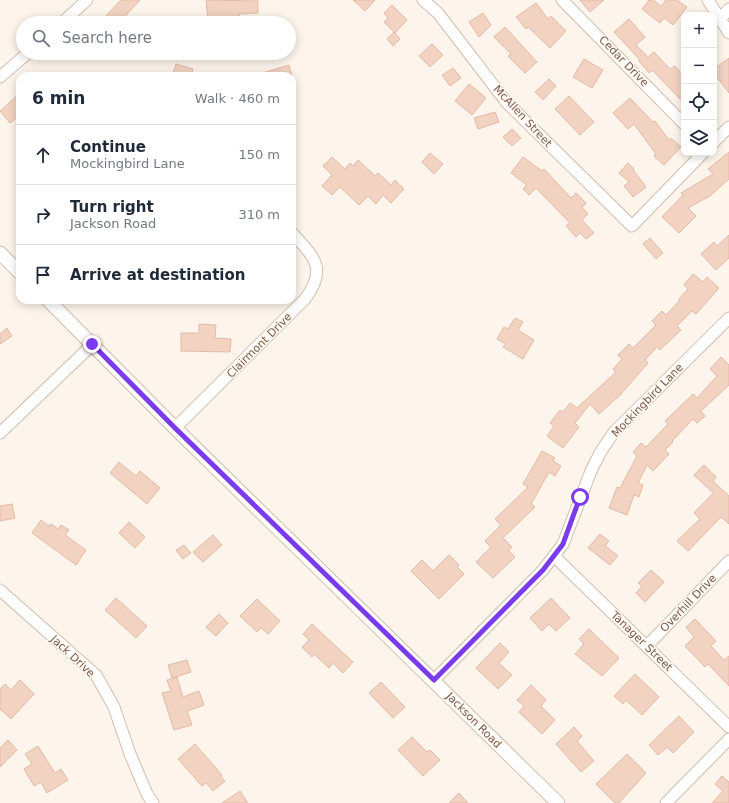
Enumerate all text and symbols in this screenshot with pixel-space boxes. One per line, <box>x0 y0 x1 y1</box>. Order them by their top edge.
map controls <box>681 12 717 156</box>
button: + <box>681 12 717 48</box>
search box <box>16 16 296 60</box>
icon: search <box>30 27 52 49</box>
text: Search here <box>62 29 152 47</box>
street label: Cedar Drive <box>596 33 651 90</box>
button: − <box>681 48 717 84</box>
street label: McAllen Street <box>491 83 555 150</box>
button: locate <box>681 84 717 120</box>
text: 6 min <box>32 88 85 108</box>
text: Walk · 460 m <box>195 91 280 106</box>
button: layers <box>681 120 717 156</box>
text: Continue <box>70 138 146 156</box>
icon: ahead <box>32 144 54 166</box>
text: 150 m <box>238 147 280 162</box>
text: Mockingbird Lane <box>70 156 185 171</box>
text: Turn right <box>70 198 154 216</box>
icon: right <box>32 204 54 226</box>
text: 310 m <box>238 207 280 222</box>
text: Jackson Road <box>70 216 156 231</box>
icon: arrive <box>32 264 54 286</box>
text: Arrive at destination <box>70 266 245 284</box>
street label: Clairmont Drive <box>224 310 295 381</box>
route end <box>83 335 101 353</box>
street label: Mockingbird Lane <box>609 361 686 440</box>
route start <box>571 488 589 506</box>
street label: Overhill Drive <box>658 572 719 635</box>
street label: Tanager Street <box>607 608 676 674</box>
street label: Jack Drive <box>47 632 97 680</box>
street label: Jackson Road <box>443 689 504 751</box>

